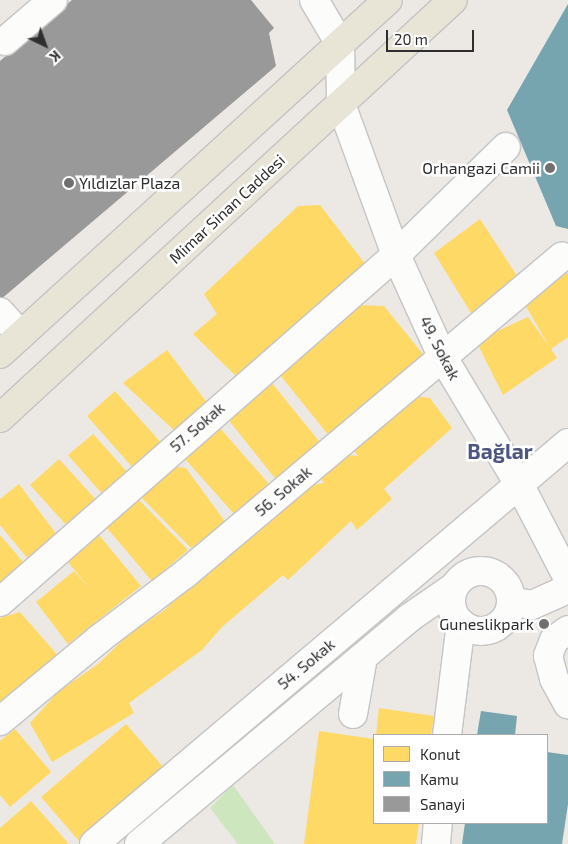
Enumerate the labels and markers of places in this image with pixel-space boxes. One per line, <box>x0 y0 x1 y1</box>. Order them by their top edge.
place label: Orhangazi Camii <box>422 158 540 178</box>
marker: Orhangazi Camii <box>544 162 556 174</box>
place label: Yıldızlar Plaza <box>79 173 181 193</box>
marker: Yıldızlar Plaza <box>63 177 75 189</box>
place label: Guneslikpark <box>439 614 534 634</box>
marker: Guneslikpark <box>538 618 550 630</box>

